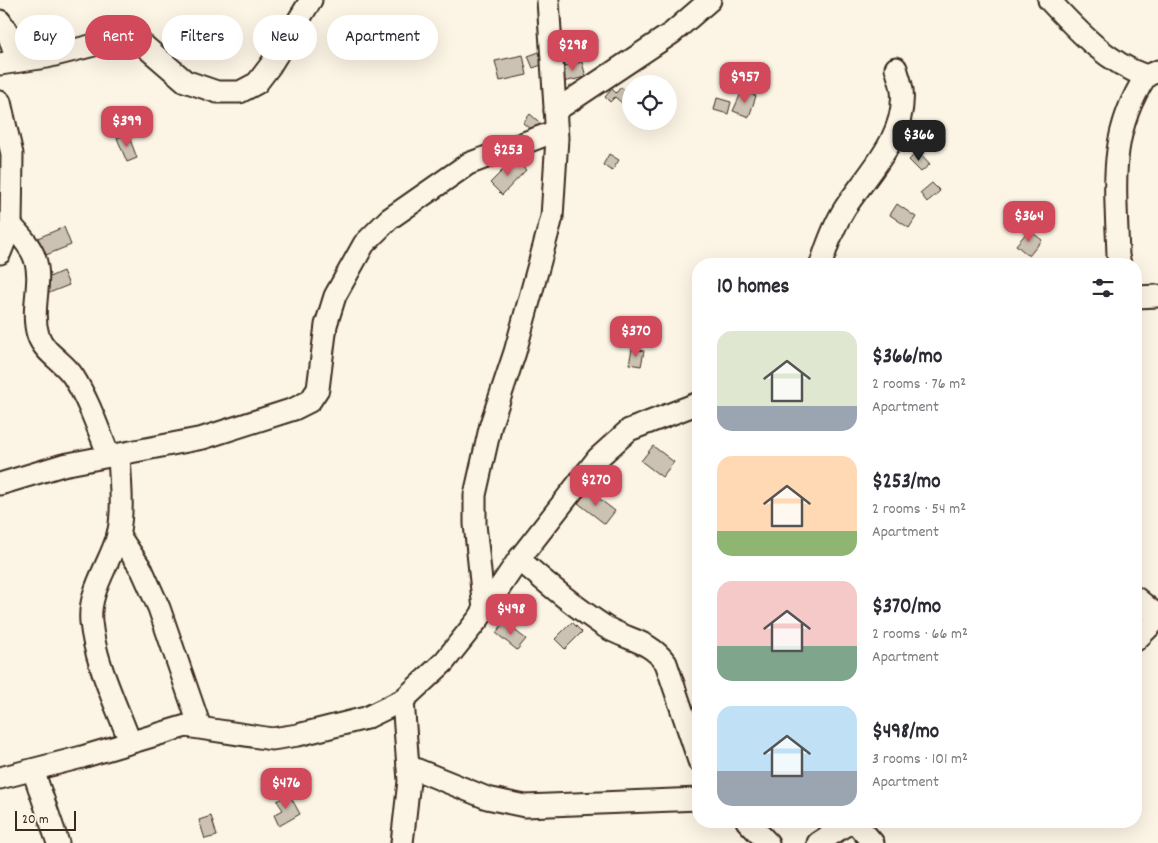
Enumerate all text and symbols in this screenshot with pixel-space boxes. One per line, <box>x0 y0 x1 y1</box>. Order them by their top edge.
chip: Buy <box>15 15 75 60</box>
chip: Rent <box>85 15 152 60</box>
chip: Filters <box>162 15 243 60</box>
chip: New <box>253 15 317 60</box>
chip: Apartment <box>327 15 438 60</box>
pin: $298 <box>543 30 603 72</box>
text: $298 <box>559 34 587 57</box>
pin: $957 <box>715 62 775 104</box>
text: $957 <box>731 66 759 89</box>
map controls <box>622 75 677 130</box>
button: locate <box>622 75 677 130</box>
pin: $399 <box>97 106 157 148</box>
text: $399 <box>112 110 142 133</box>
pin: $366 <box>889 120 949 162</box>
text: $366 <box>904 124 934 147</box>
pin: $253 <box>478 134 538 177</box>
text: $253 <box>493 139 523 162</box>
pin: $364 <box>999 200 1059 243</box>
text: $364 <box>1014 205 1044 228</box>
text: 10 homes <box>717 273 789 303</box>
icon: filters <box>1089 274 1117 302</box>
pin: $370 <box>606 316 666 358</box>
text: $370 <box>621 320 651 343</box>
text: $366/mo <box>872 343 942 373</box>
icon: home <box>757 351 817 411</box>
text: 2 rooms · 76 m² <box>872 373 966 396</box>
text: Apartment <box>872 396 939 419</box>
pin: $270 <box>566 464 626 507</box>
text: $253/mo <box>872 468 941 498</box>
text: $270 <box>581 469 611 492</box>
icon: home <box>757 476 817 536</box>
text: 2 rooms · 54 m² <box>872 498 966 521</box>
text: Apartment <box>872 521 939 544</box>
text: $370/mo <box>872 593 941 623</box>
pin: $498 <box>481 594 541 636</box>
text: $498 <box>497 598 525 621</box>
icon: home <box>757 601 817 661</box>
text: 2 rooms · 66 m² <box>872 623 968 646</box>
text: Apartment <box>872 646 939 669</box>
text: $498/mo <box>872 718 939 748</box>
icon: home <box>757 726 817 786</box>
text: 3 rooms · 101 m² <box>872 748 968 771</box>
pin: $476 <box>256 768 316 810</box>
text: Apartment <box>872 771 939 794</box>
text: $476 <box>272 772 300 795</box>
scale bar <box>15 808 76 831</box>
text: 20 m <box>22 810 49 830</box>

